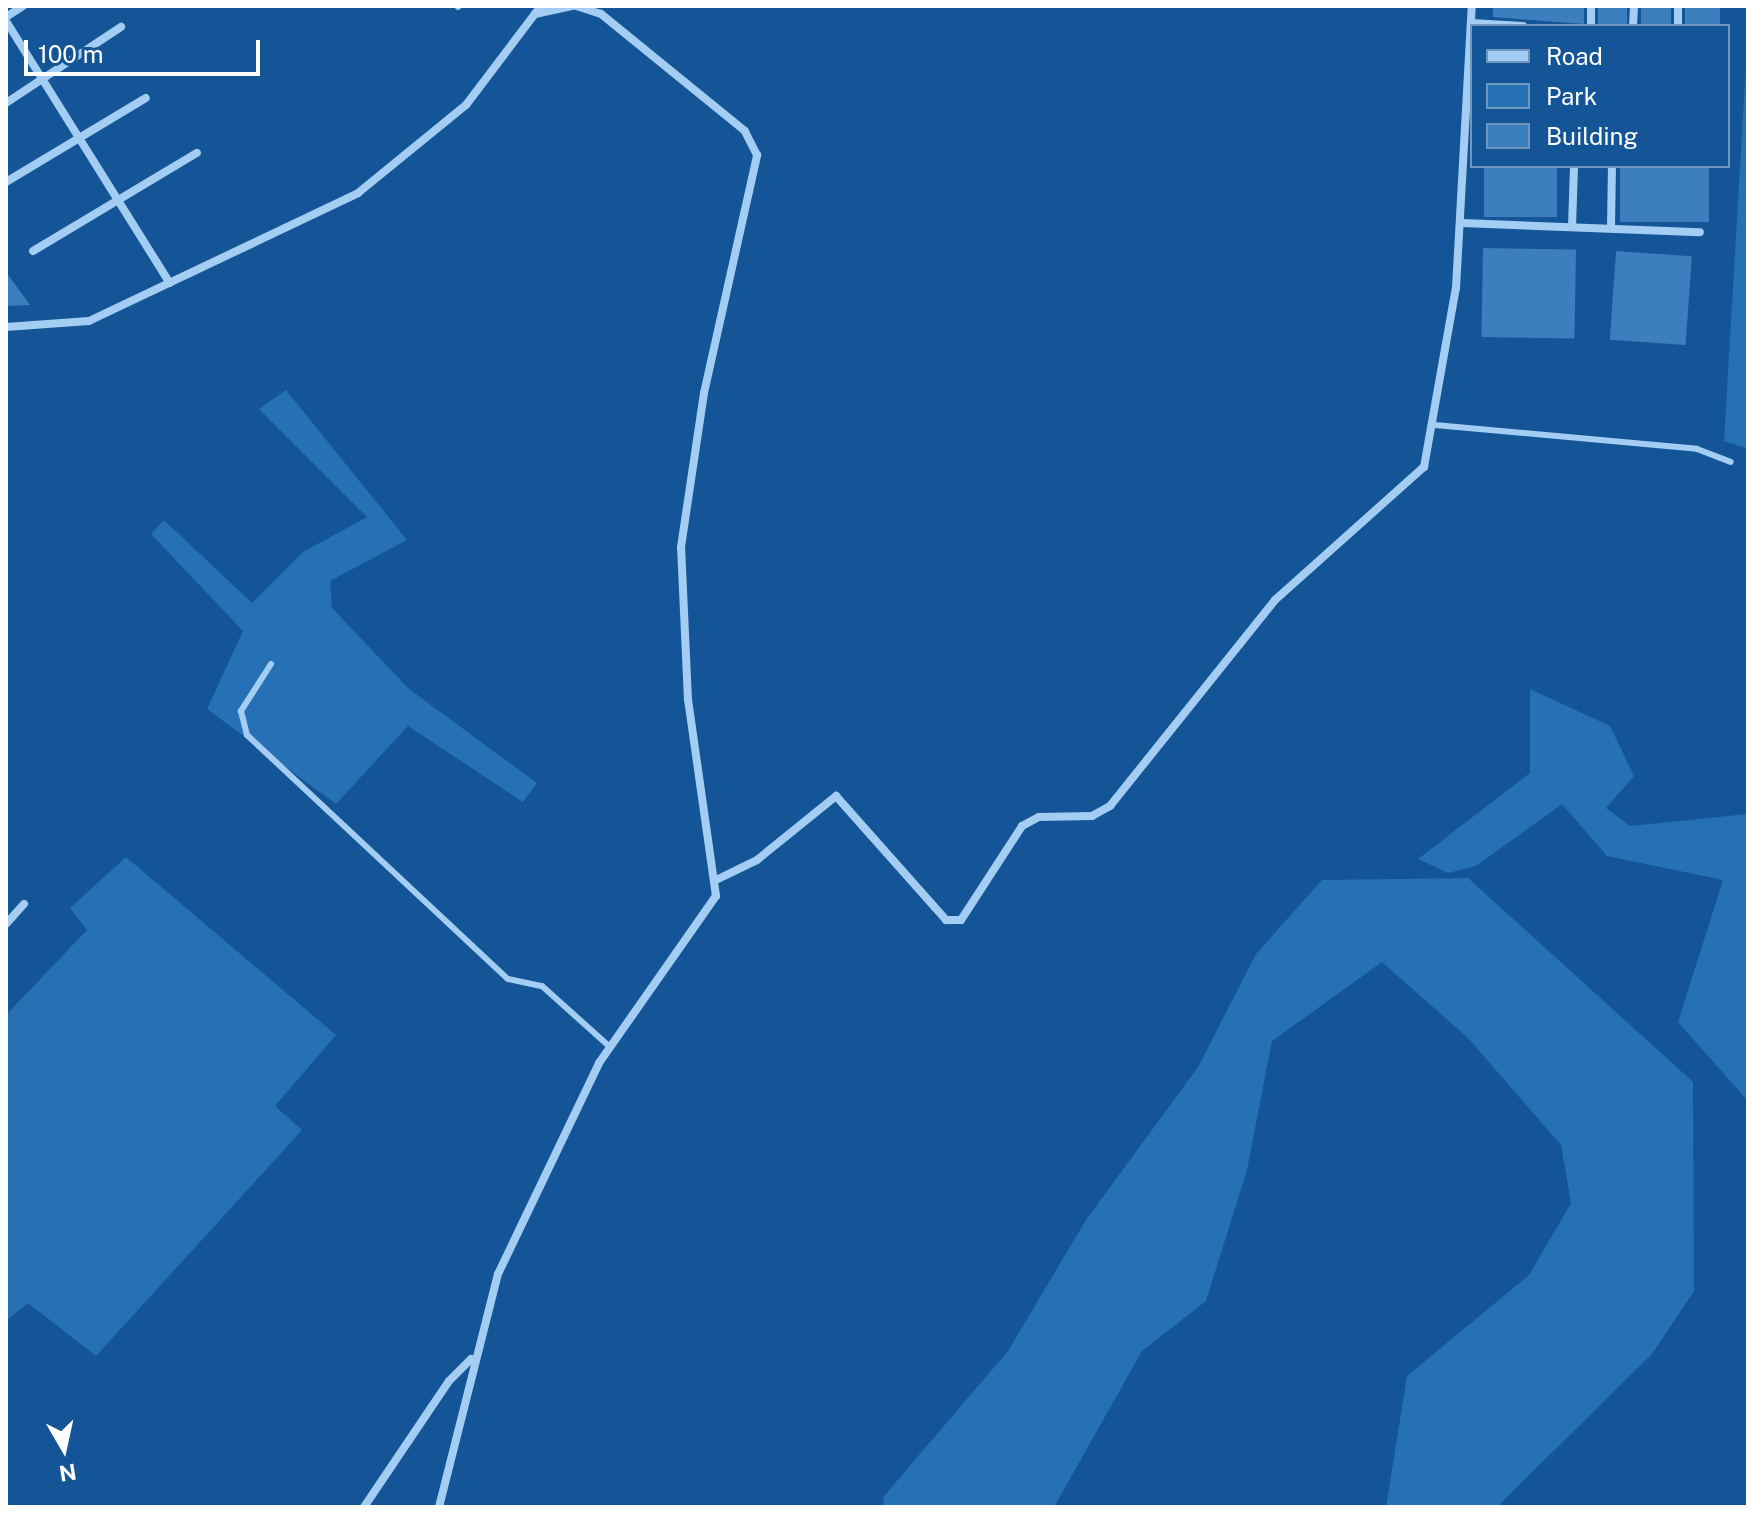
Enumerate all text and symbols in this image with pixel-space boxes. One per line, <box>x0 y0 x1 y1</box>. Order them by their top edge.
scale bar <box>28 24 264 74</box>
legend <box>1470 24 1730 168</box>
text: 100 m <box>38 40 104 68</box>
text: Road <box>1546 42 1603 70</box>
text: Park <box>1546 82 1597 110</box>
text: Building <box>1546 122 1638 150</box>
north arrow <box>24 1409 104 1489</box>
text: N <box>57 1459 78 1487</box>

